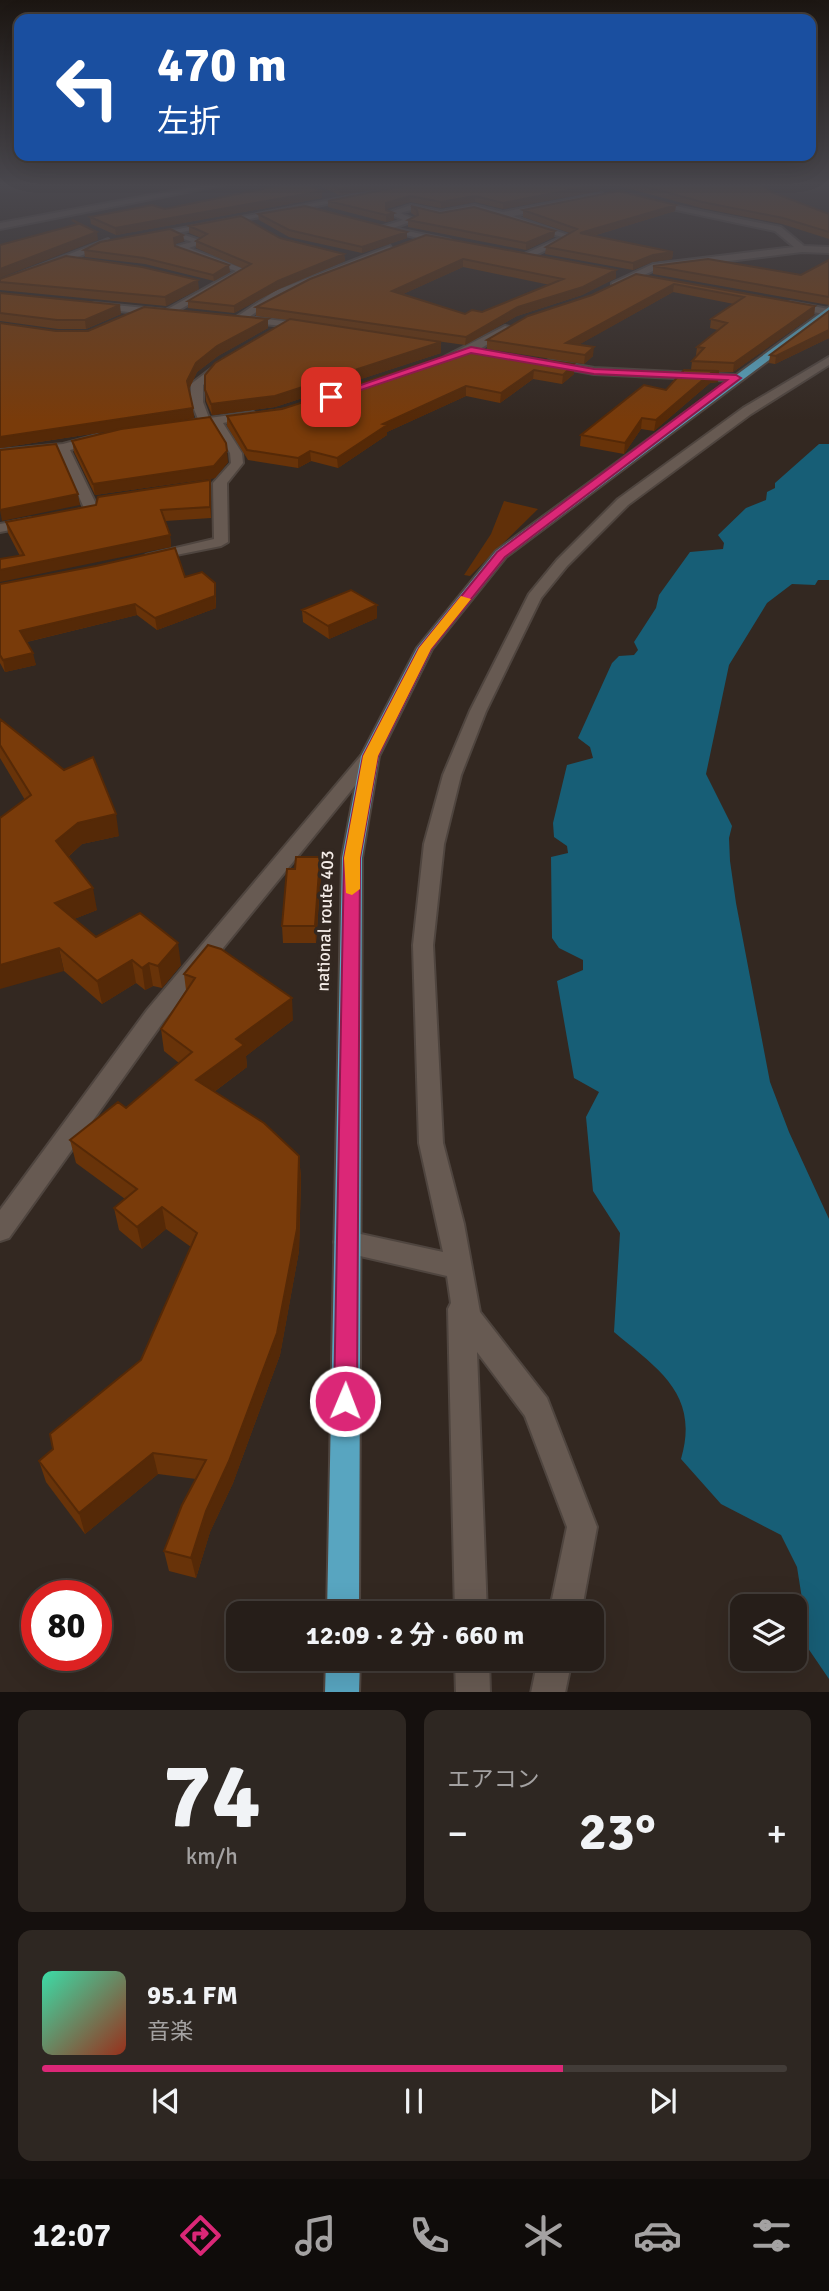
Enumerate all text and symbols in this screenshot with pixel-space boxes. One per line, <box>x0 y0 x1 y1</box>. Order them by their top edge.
text: 470 m <box>157 35 287 95</box>
icon: left <box>42 42 133 133</box>
text: 左折 <box>157 102 221 141</box>
pin <box>301 367 361 427</box>
icon: arrive <box>312 378 350 416</box>
street label: national route 403 <box>312 850 338 992</box>
position arrow <box>308 1364 382 1438</box>
speed limit sign: 80 <box>21 1580 112 1671</box>
map controls <box>730 1594 807 1671</box>
button: layers <box>730 1594 807 1671</box>
text: 12:09 · 2 分 · 660 m <box>306 1620 524 1652</box>
text: 74 <box>163 1740 261 1853</box>
text: エアコン <box>448 1765 540 1794</box>
text: 23° <box>579 1800 656 1864</box>
text: − <box>448 1810 468 1857</box>
text: + <box>766 1810 787 1857</box>
text: km/h <box>186 1842 238 1871</box>
text: 95.1 FM <box>147 1980 238 2012</box>
text: 音楽 <box>147 2017 193 2046</box>
icon: previous <box>147 2082 185 2120</box>
icon: pause <box>395 2082 433 2120</box>
icon: next <box>644 2082 682 2120</box>
icon: directions <box>176 2211 225 2260</box>
icon: music <box>291 2211 340 2260</box>
icon: phone <box>405 2211 454 2260</box>
icon: climate <box>519 2211 568 2260</box>
icon: car <box>633 2211 682 2260</box>
icon: filters <box>747 2211 796 2260</box>
text: 12:07 <box>33 2216 111 2255</box>

